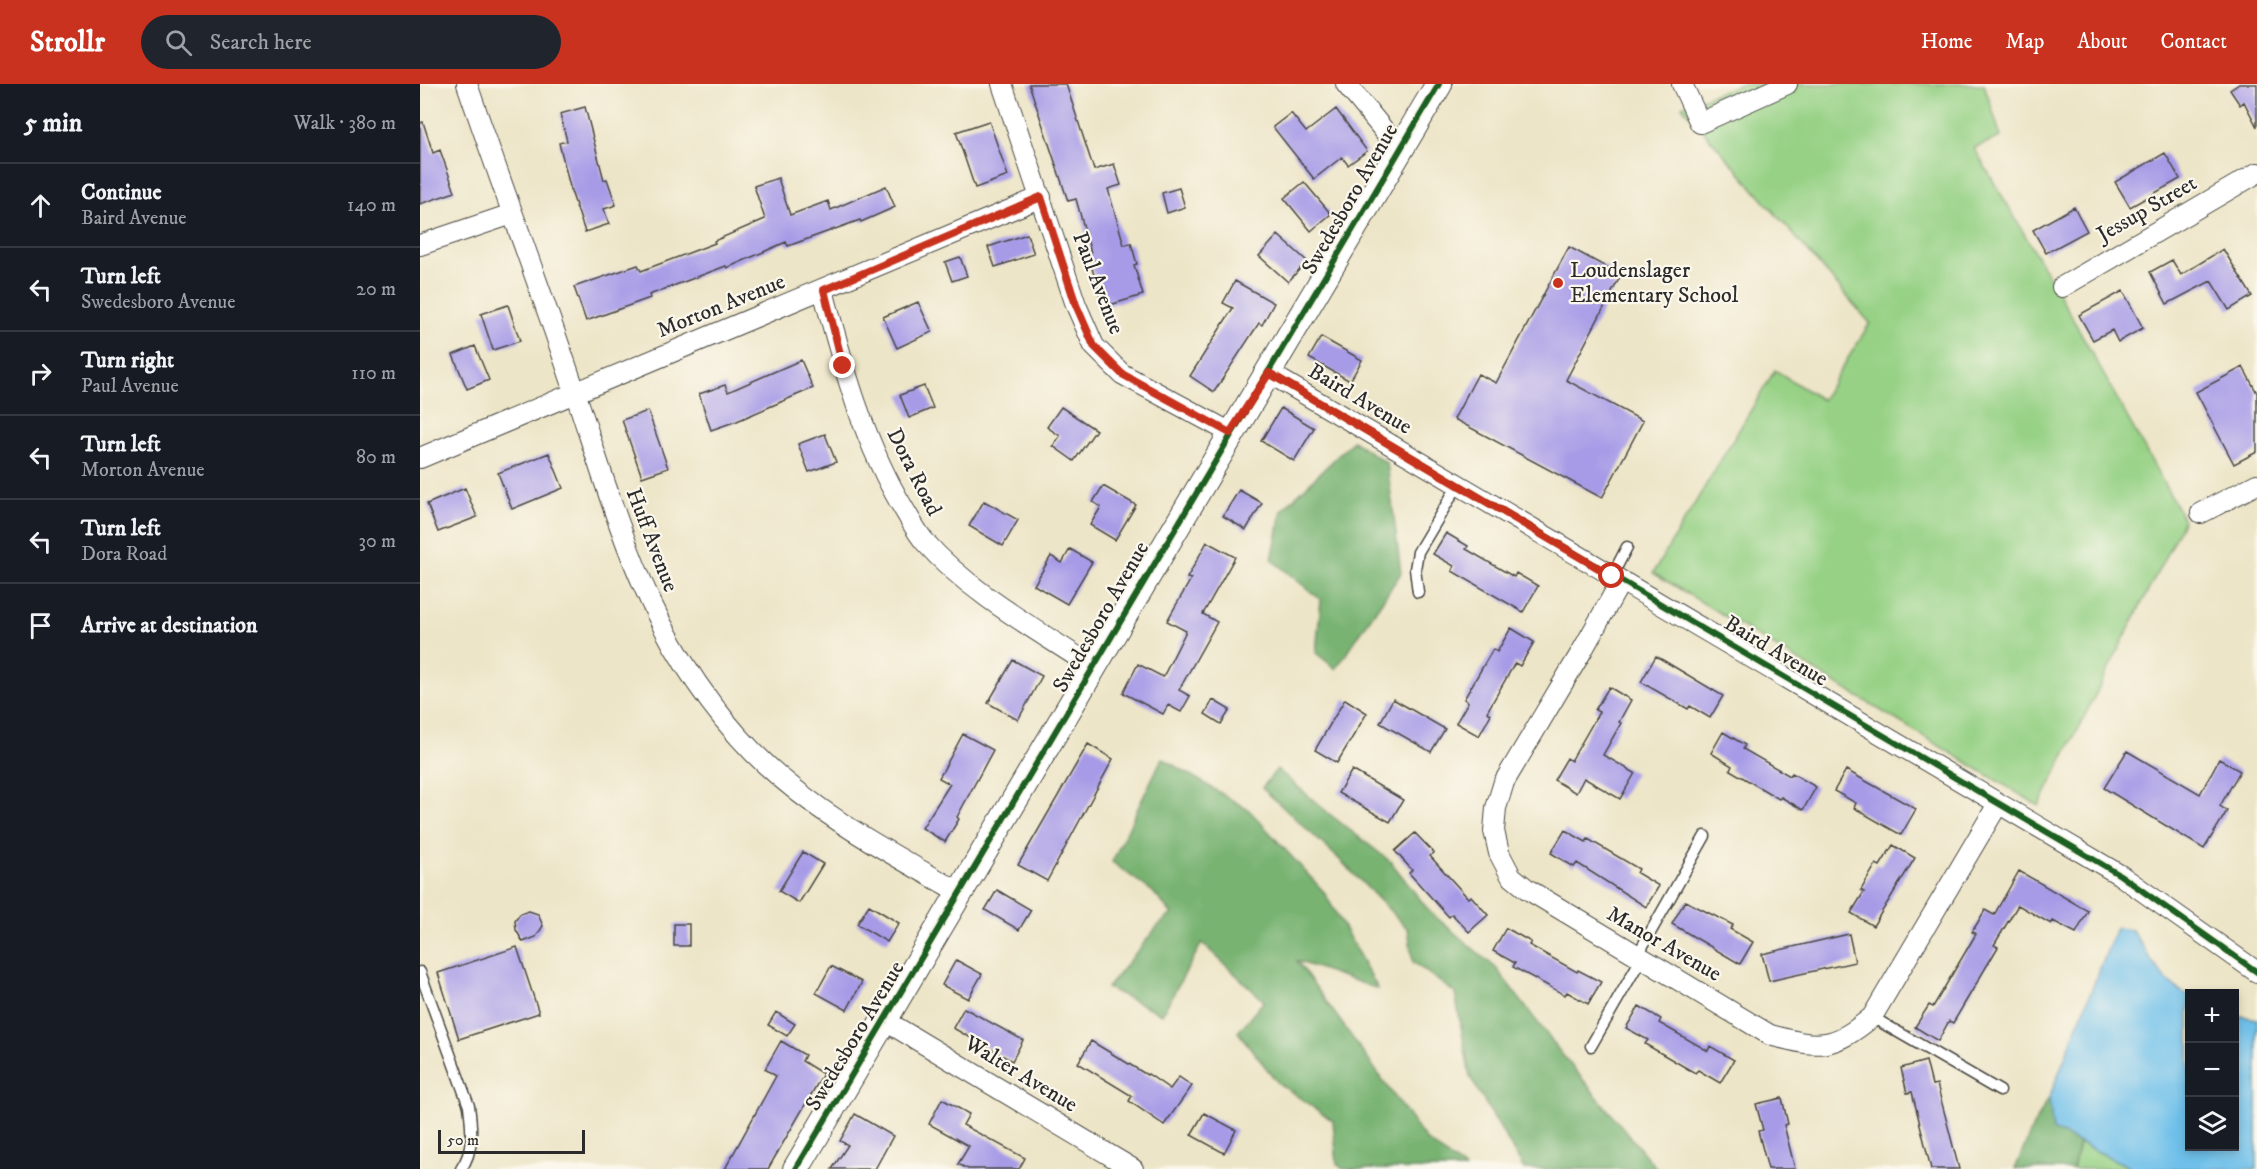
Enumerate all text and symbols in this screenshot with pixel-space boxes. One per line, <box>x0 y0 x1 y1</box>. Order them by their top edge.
search box <box>141 15 561 69</box>
text: Strollr <box>30 25 105 60</box>
icon: search <box>162 26 195 59</box>
text: Search here <box>210 29 312 56</box>
text: Home <box>1921 29 1973 55</box>
text: Map <box>2006 29 2044 55</box>
text: About <box>2077 29 2128 55</box>
text: Contact <box>2161 29 2227 55</box>
text: 5 min <box>24 107 82 140</box>
text: Walk · 380 m <box>294 111 396 136</box>
street label: Swedesboro Avenue <box>1296 119 1404 279</box>
street label: Jessup Street <box>2091 170 2202 249</box>
text: Continue <box>81 179 162 206</box>
icon: ahead <box>24 189 57 222</box>
text: 140 m <box>347 193 396 218</box>
text: Baird Avenue <box>81 206 187 231</box>
street label: Paul Avenue <box>1066 228 1130 338</box>
place label: Loudenslager Elementary School <box>1570 257 1739 309</box>
text: Turn left <box>81 263 161 290</box>
street label: Morton Avenue <box>653 268 789 344</box>
icon: left <box>24 273 57 306</box>
marker: Loudenslager Elementary School <box>1551 276 1565 290</box>
text: 20 m <box>356 277 396 302</box>
text: Swedesboro Avenue <box>81 290 235 315</box>
text: Turn right <box>81 347 174 374</box>
route end <box>829 352 855 378</box>
icon: right <box>24 357 57 390</box>
street label: Baird Avenue <box>1303 358 1417 440</box>
text: 110 m <box>351 361 396 386</box>
text: Paul Avenue <box>81 374 179 399</box>
street label: Dora Road <box>880 424 948 520</box>
text: Turn left <box>81 431 161 458</box>
icon: left <box>24 441 57 474</box>
text: 80 m <box>356 445 396 470</box>
text: Morton Avenue <box>81 458 205 483</box>
street label: Huff Avenue <box>620 484 684 596</box>
text: Turn left <box>81 515 161 542</box>
icon: left <box>24 525 57 558</box>
text: 30 m <box>358 529 396 554</box>
street label: Swedesboro Avenue <box>1047 537 1155 697</box>
text: Dora Road <box>81 542 167 567</box>
route start <box>1598 562 1624 588</box>
icon: arrive <box>24 609 57 642</box>
street label: Baird Avenue <box>1719 610 1833 692</box>
text: Arrive at destination <box>81 612 258 639</box>
street label: Manor Avenue <box>1602 900 1726 988</box>
street label: Swedesboro Avenue <box>800 956 910 1116</box>
map controls <box>2185 989 2239 1151</box>
button: + <box>2185 989 2239 1043</box>
street label: Walter Avenue <box>959 1029 1082 1118</box>
button: − <box>2185 1043 2239 1097</box>
button: layers <box>2185 1097 2239 1151</box>
scale bar <box>438 1127 585 1154</box>
text: 50 m <box>447 1130 479 1150</box>

